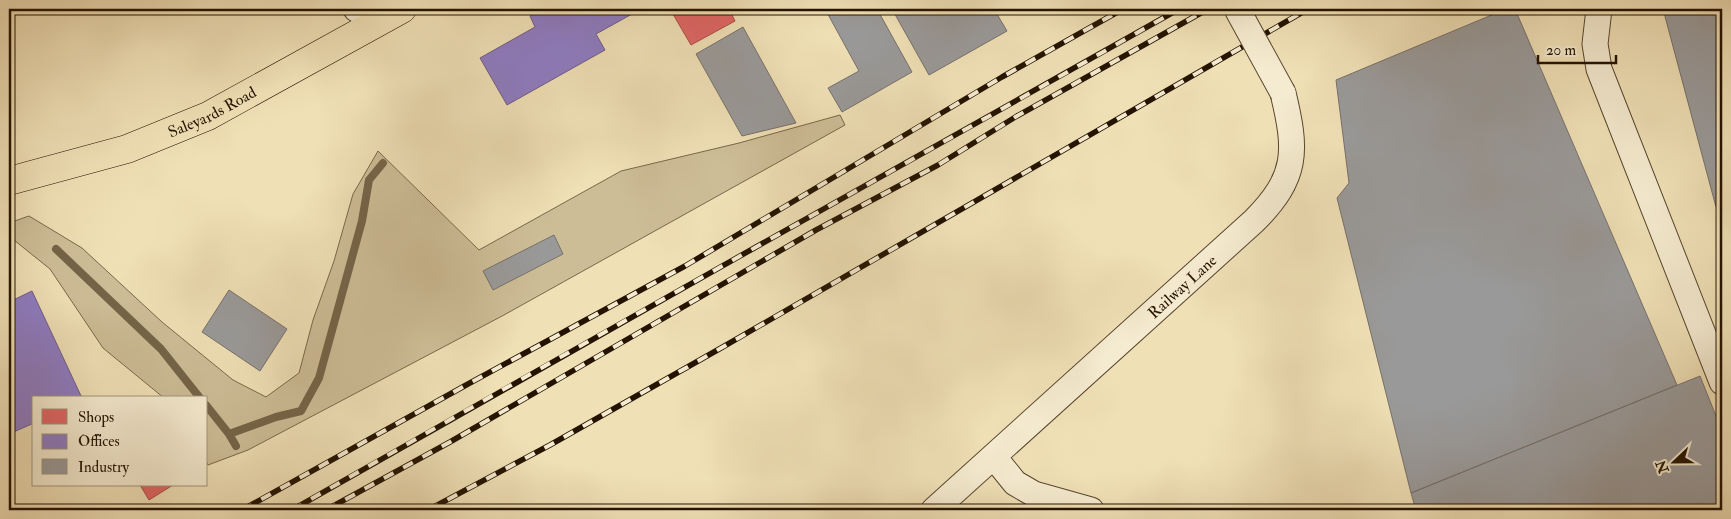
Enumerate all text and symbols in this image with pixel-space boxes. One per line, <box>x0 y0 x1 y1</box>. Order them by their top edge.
scale bar <box>1538 32 1616 64</box>
text: 20 m <box>1546 41 1576 60</box>
street label: Saleyards Road <box>165 82 260 142</box>
street label: Railway Lane <box>1144 250 1221 323</box>
legend <box>32 396 208 486</box>
text: Shops <box>78 408 114 428</box>
text: Offices <box>78 432 120 451</box>
north arrow <box>1648 436 1698 486</box>
text: N <box>1652 457 1673 477</box>
text: Industry <box>78 458 129 477</box>

